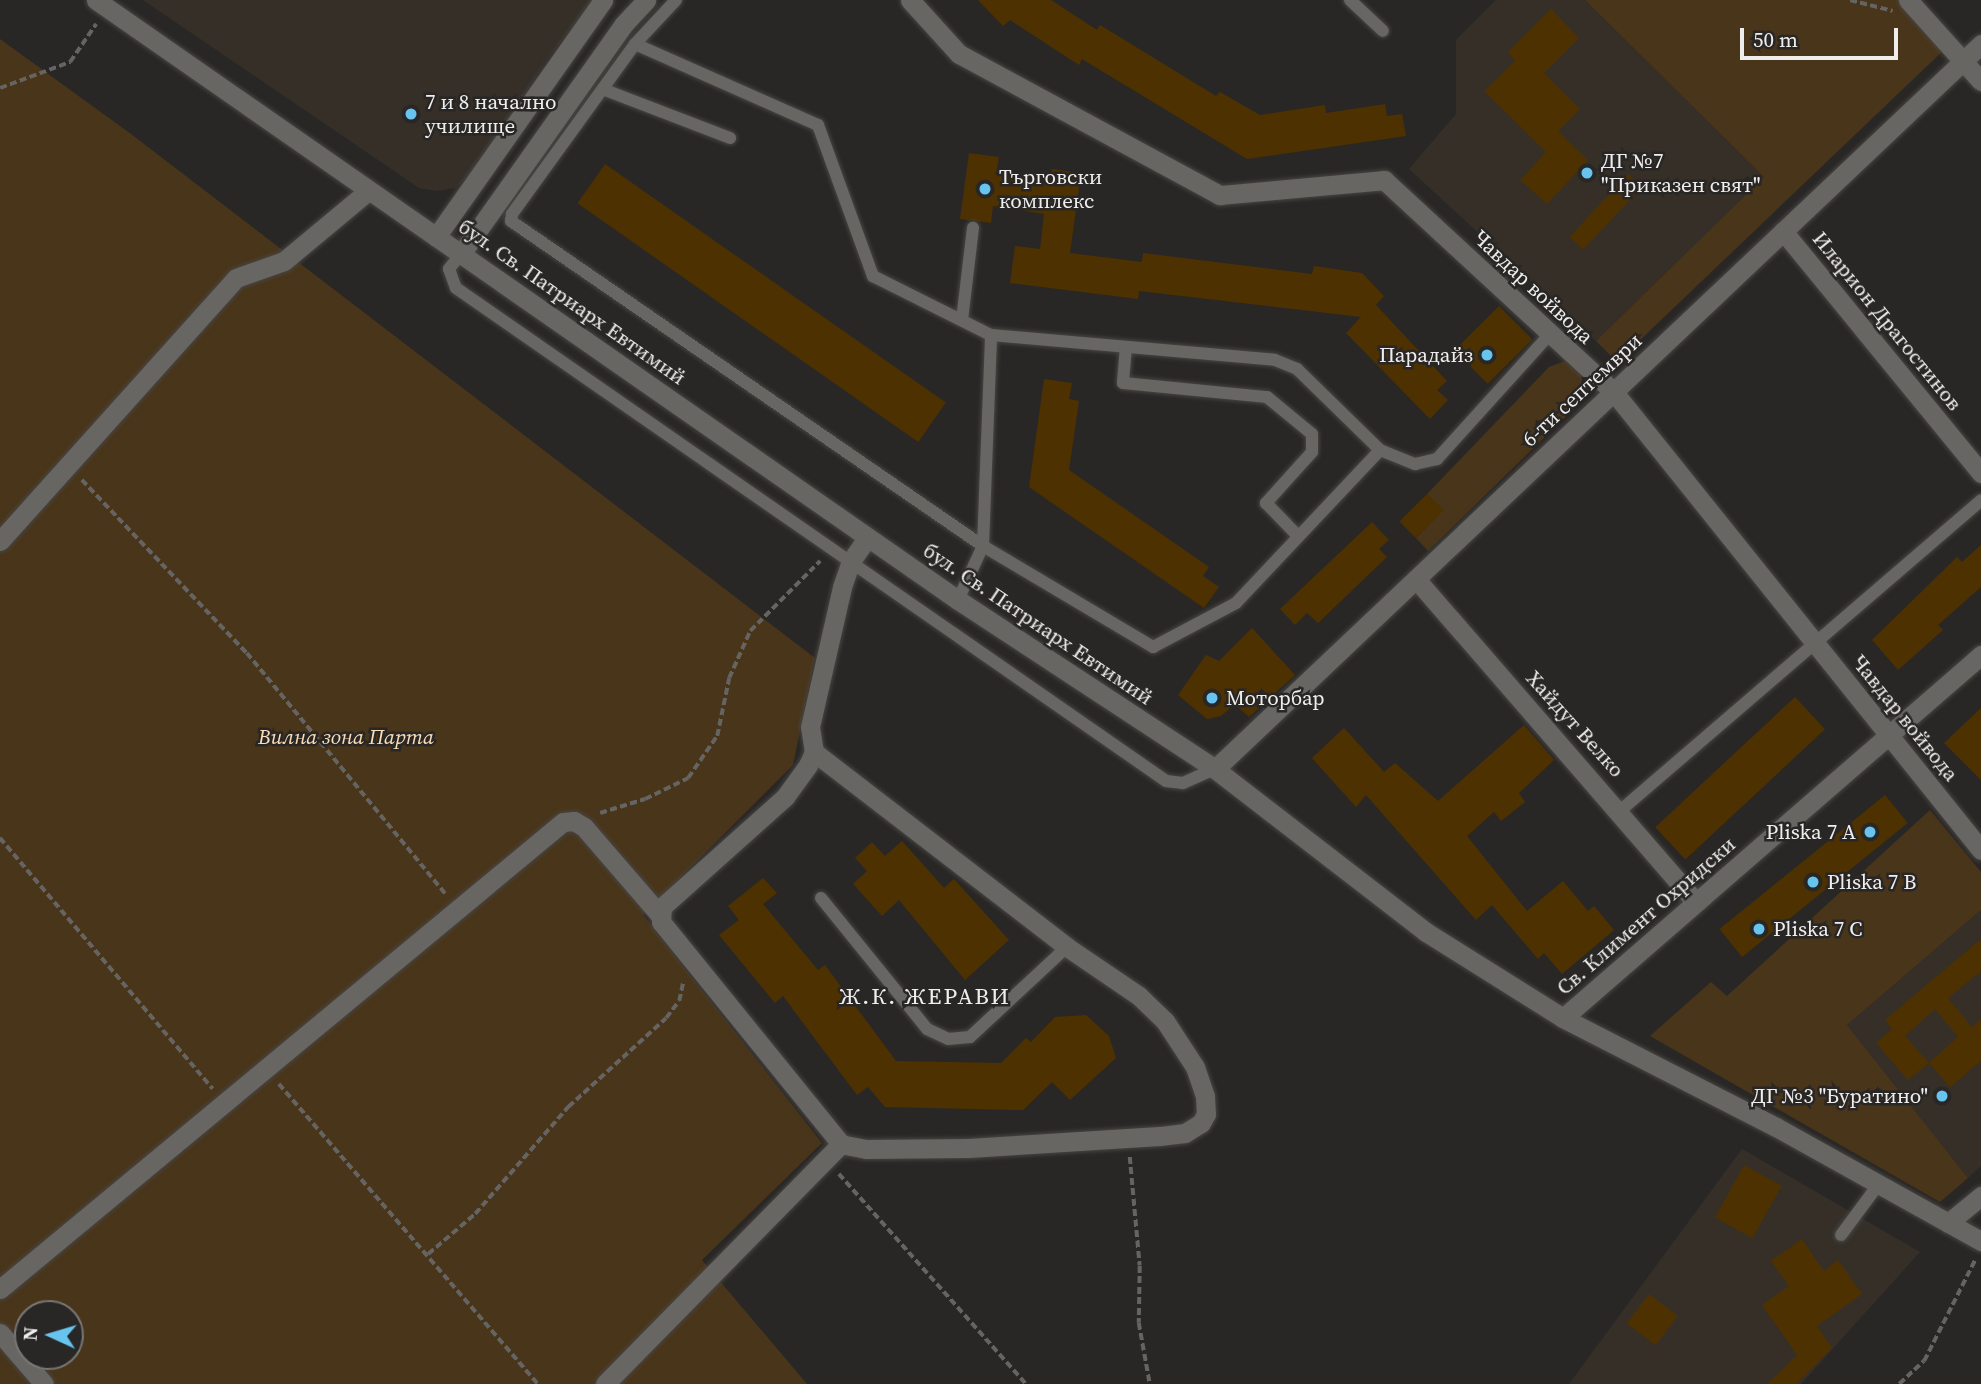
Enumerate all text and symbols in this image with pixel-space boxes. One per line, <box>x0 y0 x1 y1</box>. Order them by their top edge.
scale bar <box>1743 14 1900 58</box>
text: 50 m <box>1753 25 1798 54</box>
place label: 7 и 8 начално училище <box>425 89 557 139</box>
marker: 7 и 8 начално училище <box>403 106 419 122</box>
place label: ДГ №7 "Приказен свят" <box>1601 148 1760 198</box>
place label: Търговски комплекс <box>999 164 1102 214</box>
marker: ДГ №7 "Приказен свят" <box>1579 165 1595 181</box>
marker: Търговски комплекс <box>977 181 993 197</box>
street label: бул. Св. Патриарх Евтимий <box>454 214 690 390</box>
street label: Чавдар войвода <box>1468 225 1598 349</box>
street label: Иларион Драгостинов <box>1807 226 1967 416</box>
street label: 6-ти септември <box>1517 328 1647 452</box>
place label: Парадайз <box>1379 342 1473 368</box>
marker: Парадайз <box>1479 347 1495 363</box>
street label: бул. Св. Патриарх Евтимий <box>918 538 1158 710</box>
street label: Чавдар войвода <box>1846 650 1964 786</box>
street label: Хайдут Велко <box>1521 666 1629 782</box>
place label: Моторбар <box>1226 685 1325 711</box>
marker: Моторбар <box>1204 690 1220 706</box>
park label: Вилна зона Парта <box>258 724 434 750</box>
place label: Pliska 7 A <box>1766 819 1856 845</box>
marker: Pliska 7 A <box>1862 824 1878 840</box>
street label: Св. Климент Охридски <box>1552 832 1740 1000</box>
place label: Pliska 7 B <box>1827 869 1916 895</box>
marker: Pliska 7 B <box>1805 874 1821 890</box>
place label: Pliska 7 C <box>1773 916 1863 942</box>
marker: Pliska 7 C <box>1751 921 1767 937</box>
district label: Ж.К. ЖЕРАВИ <box>841 982 1009 1010</box>
place label: ДГ №3 "Буратино" <box>1751 1083 1928 1109</box>
marker: ДГ №3 "Буратино" <box>1934 1088 1950 1104</box>
north arrow <box>14 1300 84 1370</box>
text: N <box>17 1326 43 1341</box>

